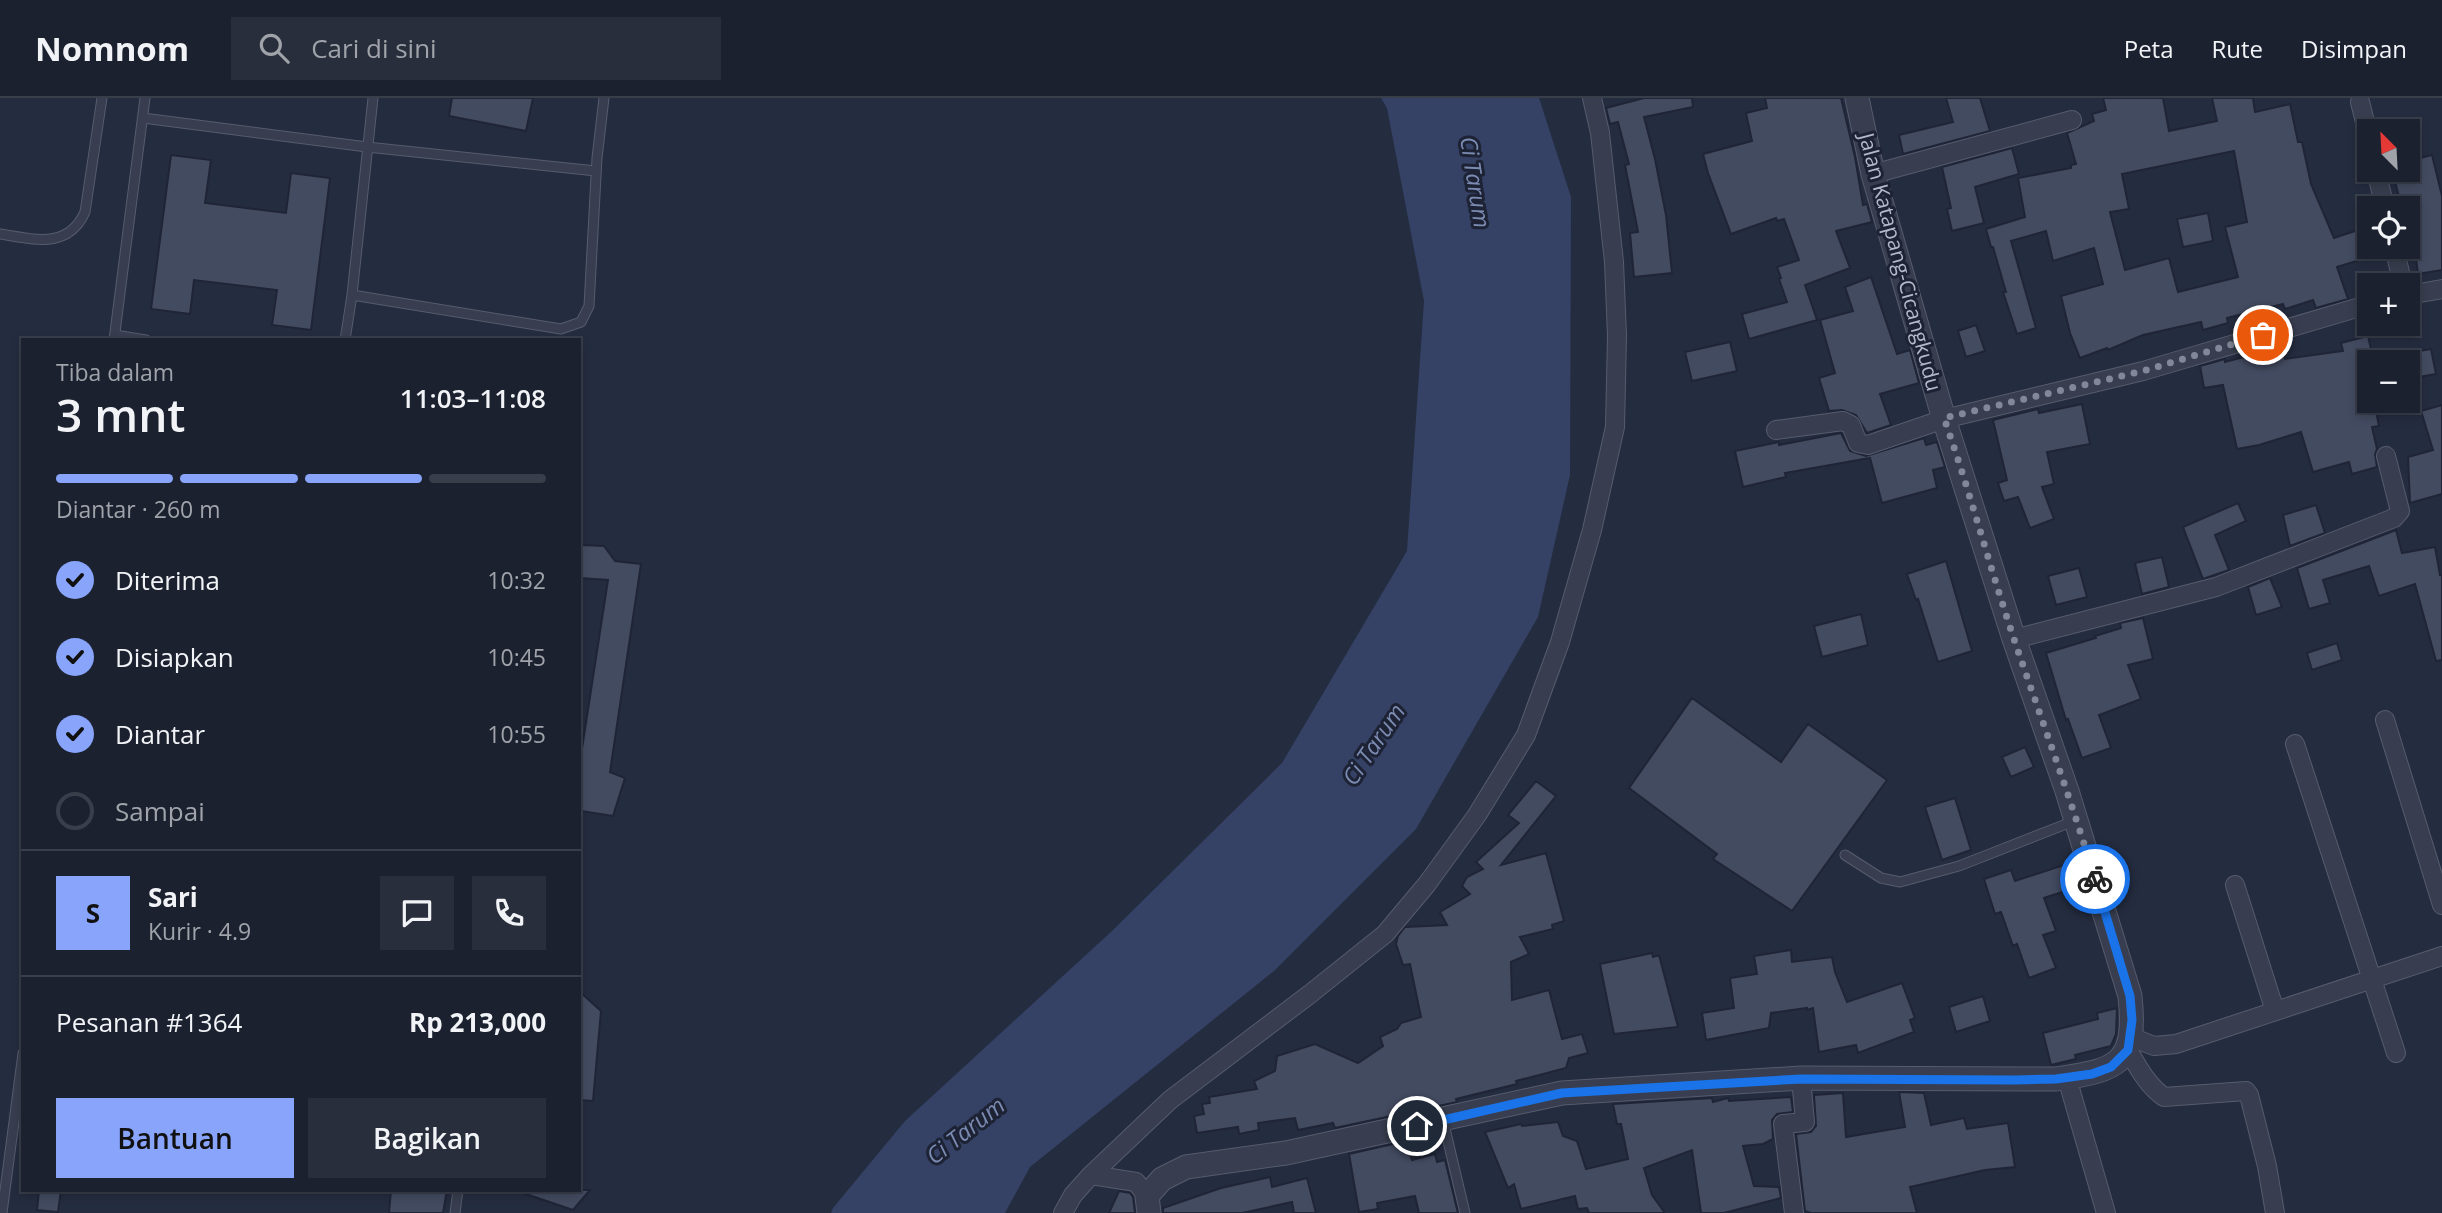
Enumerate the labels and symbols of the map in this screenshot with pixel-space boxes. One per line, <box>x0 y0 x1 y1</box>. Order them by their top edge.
north arrow <box>2357 119 2420 182</box>
street label: Jalan Katapang-Cicangkudu <box>1853 128 1949 394</box>
water label: Ci Tarum <box>1453 134 1499 230</box>
pin <box>2233 305 2293 365</box>
water label: Ci Tarum <box>1334 697 1412 791</box>
courier <box>2060 844 2130 914</box>
water label: Ci Tarum <box>919 1089 1011 1171</box>
pin <box>1387 1096 1447 1156</box>

